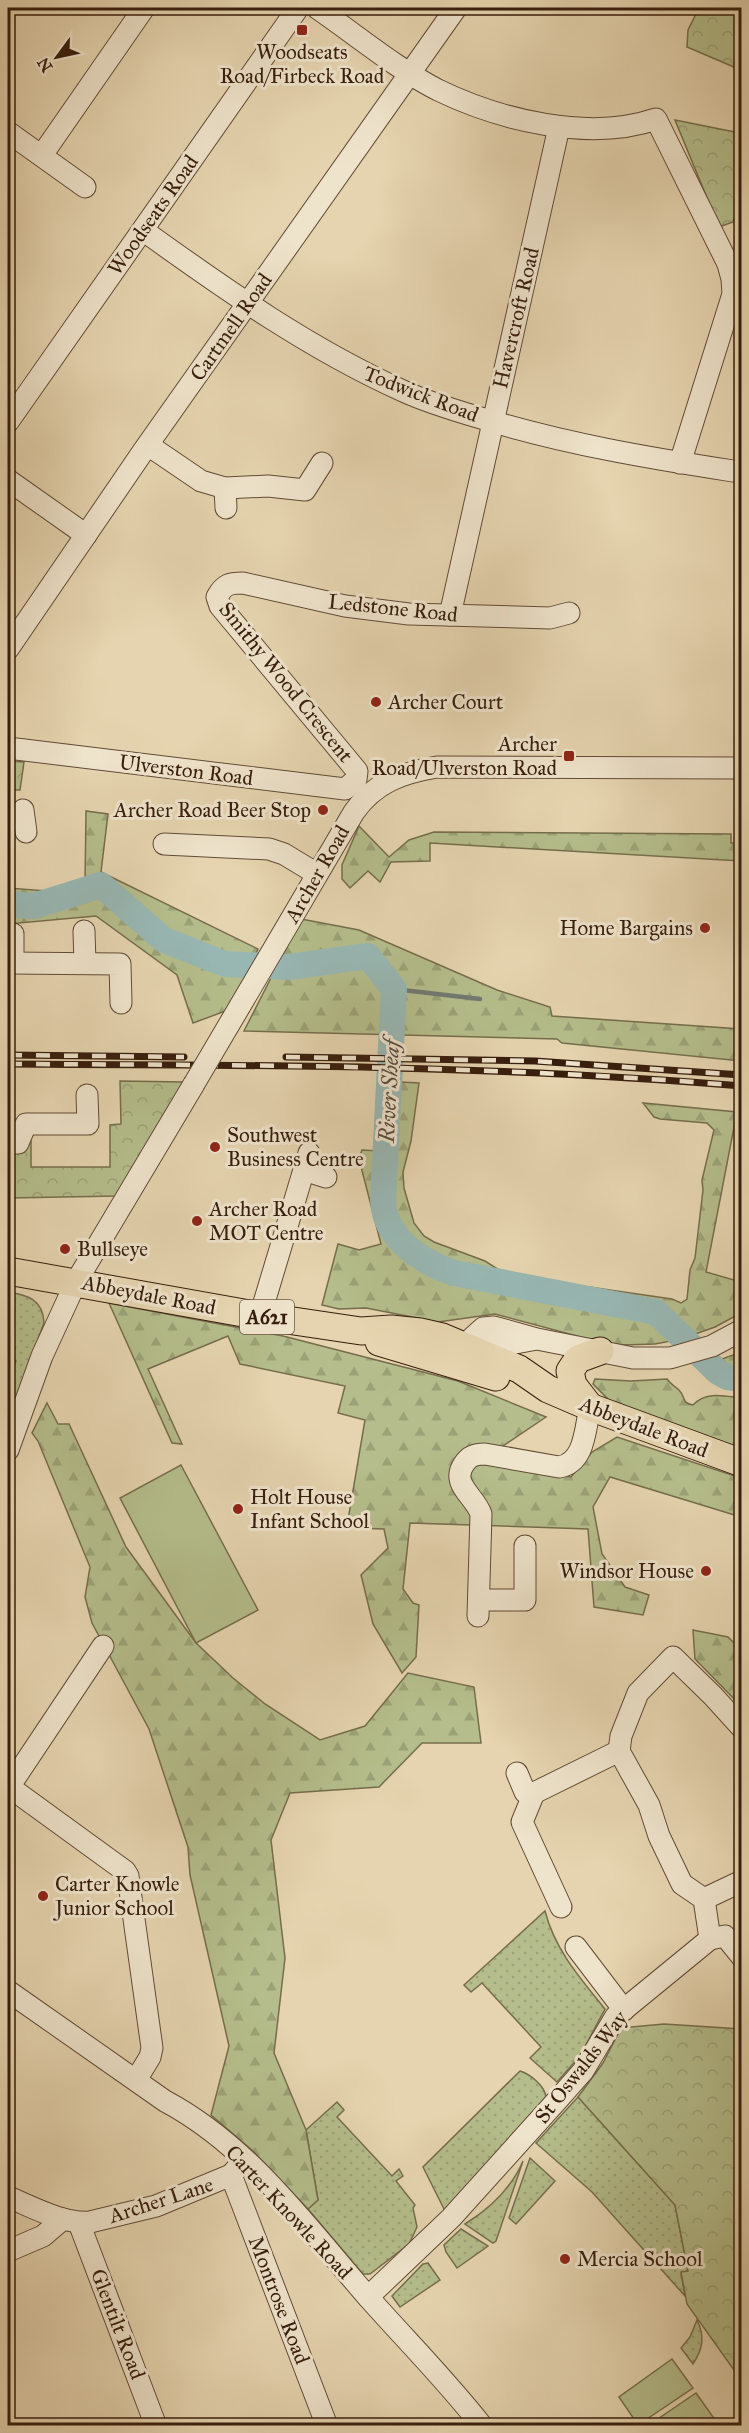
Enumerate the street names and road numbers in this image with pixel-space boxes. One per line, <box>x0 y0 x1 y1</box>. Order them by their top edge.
street label: Woodseats Road <box>102 150 204 280</box>
street label: Havercroft Road <box>487 244 545 391</box>
street label: Cartmell Road <box>184 268 278 386</box>
street label: Todwick Road <box>360 360 483 428</box>
street label: Ledstone Road <box>327 588 459 628</box>
street label: Smithy Wood Crescent <box>213 597 359 768</box>
street label: Ulverston Road <box>117 749 255 791</box>
street label: Archer Road <box>278 820 356 928</box>
street label: Abbeydale Road <box>79 1269 219 1321</box>
road number: A621 <box>240 1300 294 1334</box>
street label: Abbeydale Road <box>575 1390 712 1464</box>
street label: St Oswalds Way <box>529 2005 634 2129</box>
street label: Carter Knowle Road <box>220 2140 358 2285</box>
street label: Archer Lane <box>105 2171 217 2229</box>
street label: Montrose Road <box>243 2232 315 2368</box>
street label: Glentilt Road <box>85 2265 151 2383</box>

